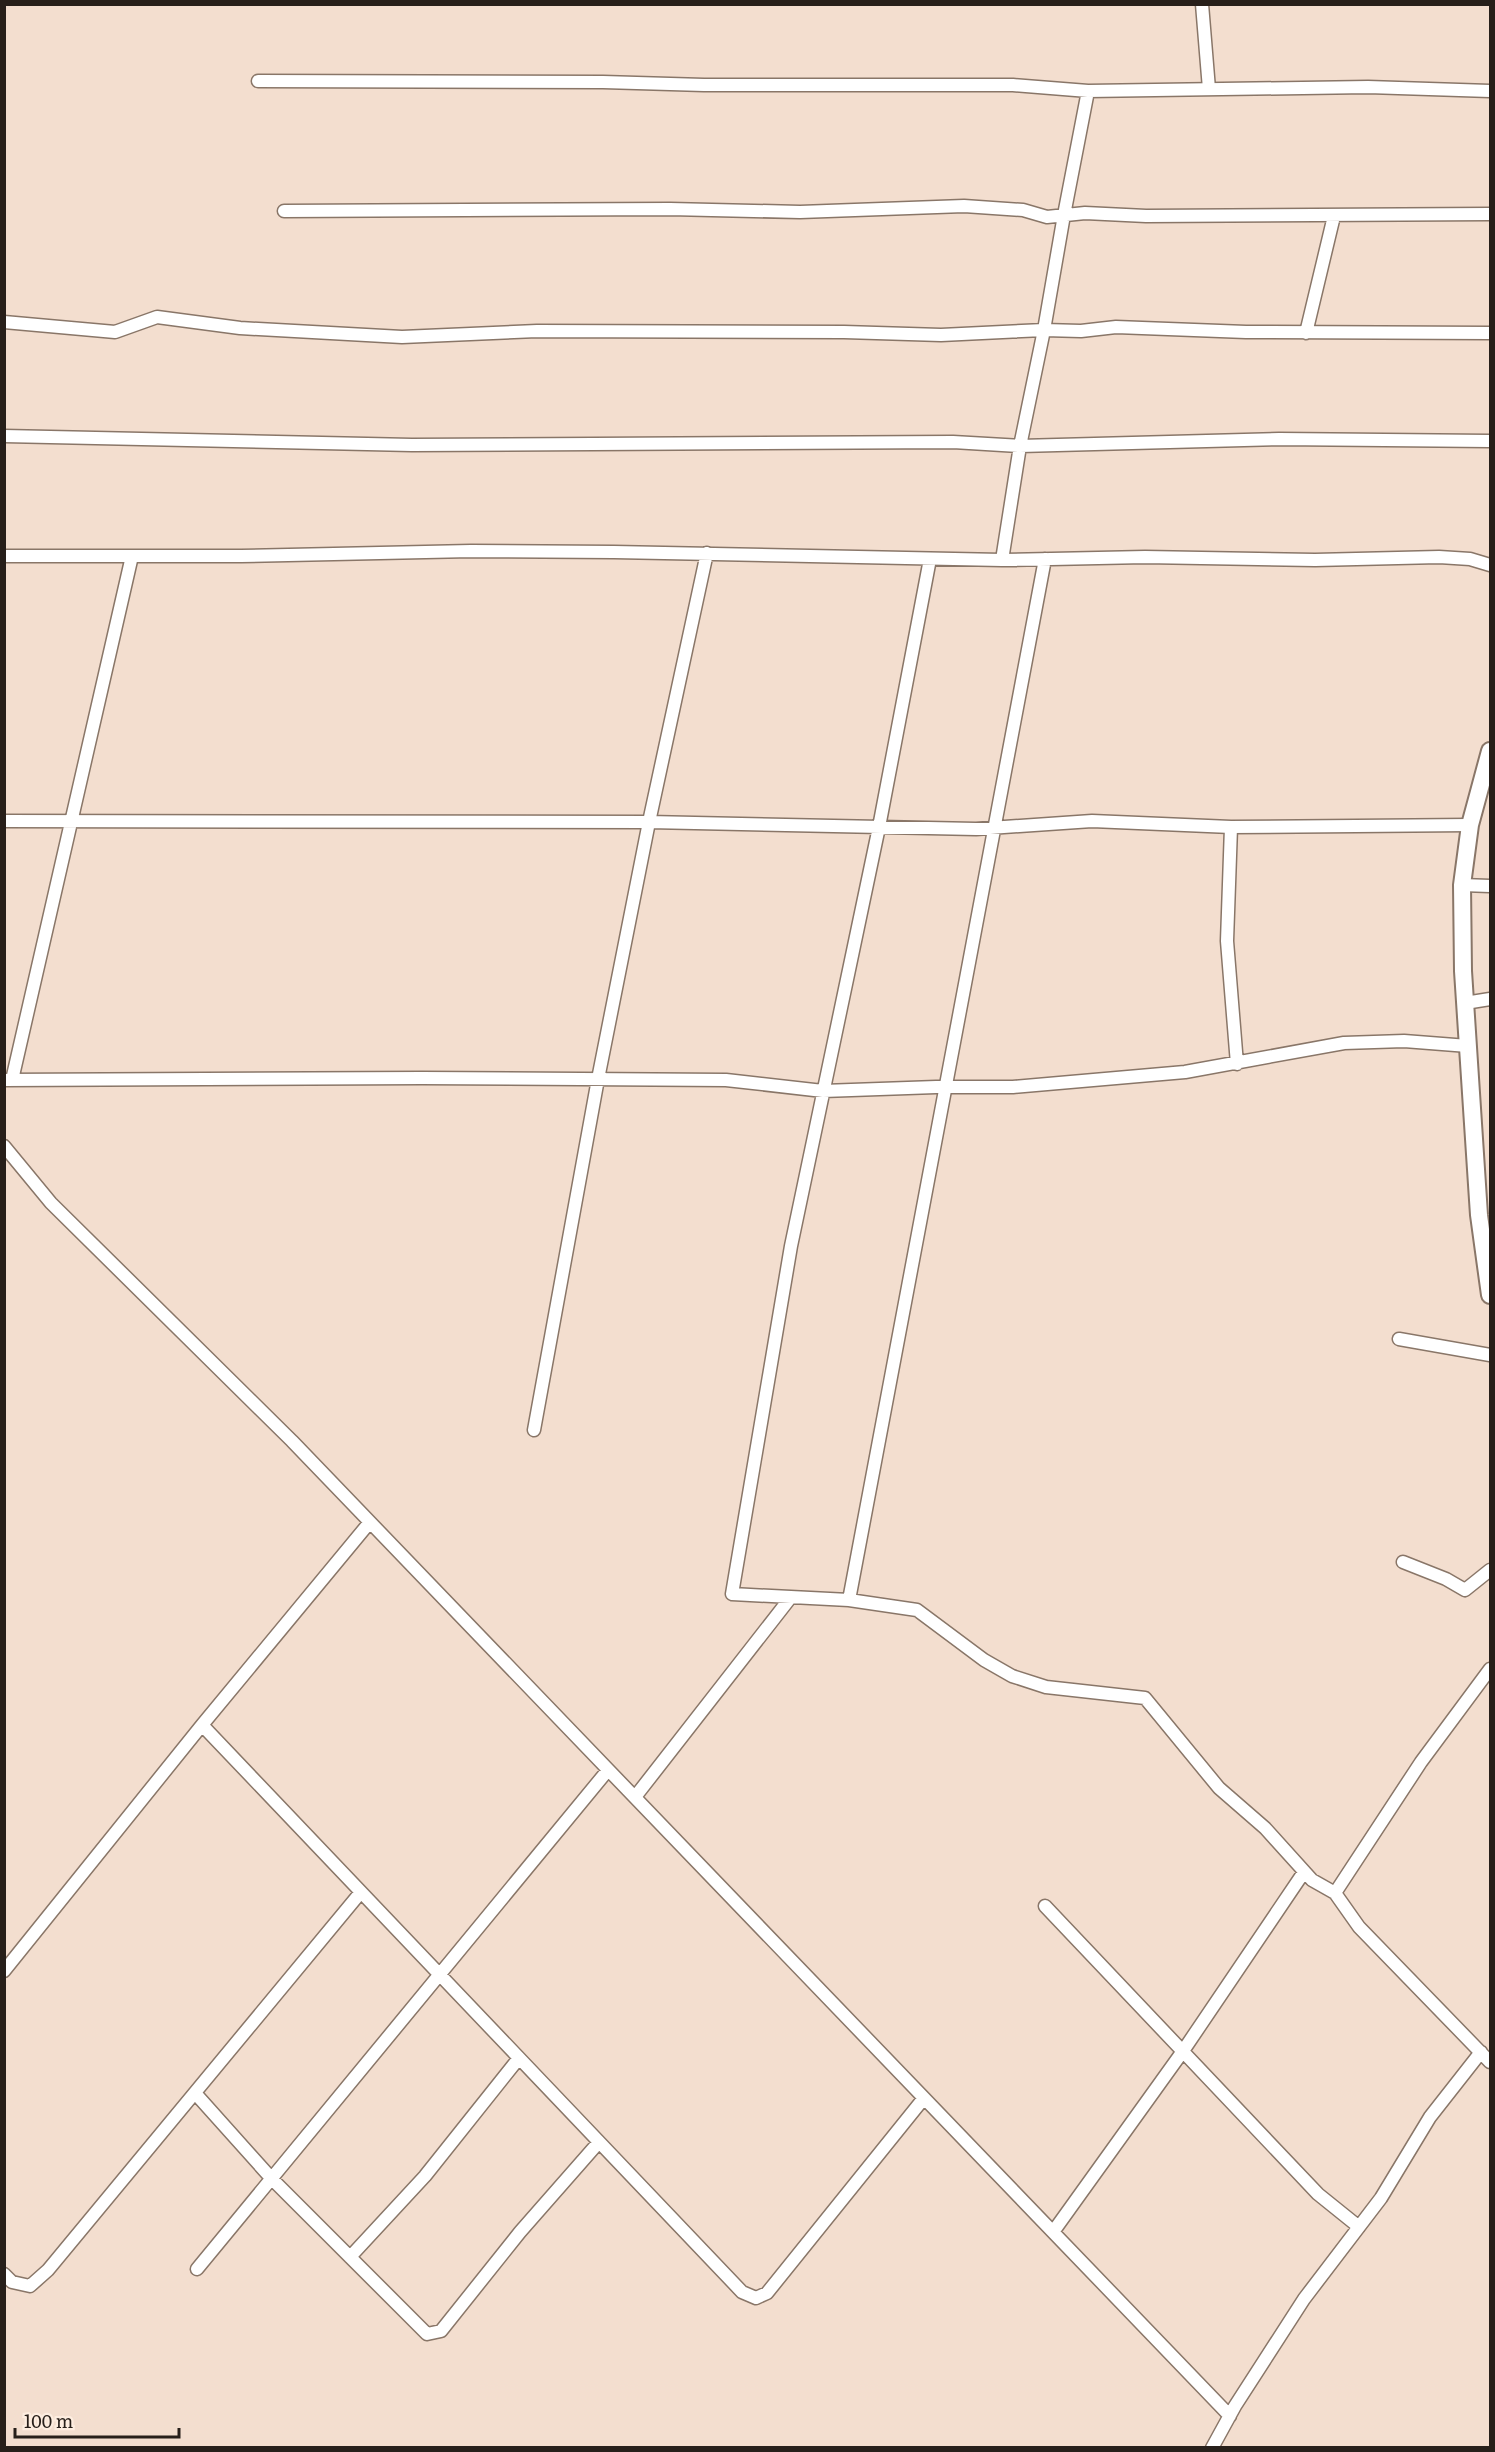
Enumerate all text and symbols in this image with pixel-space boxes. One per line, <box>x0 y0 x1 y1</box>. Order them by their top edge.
scale bar <box>15 2401 178 2439</box>
text: 100 m <box>24 2407 73 2434</box>

